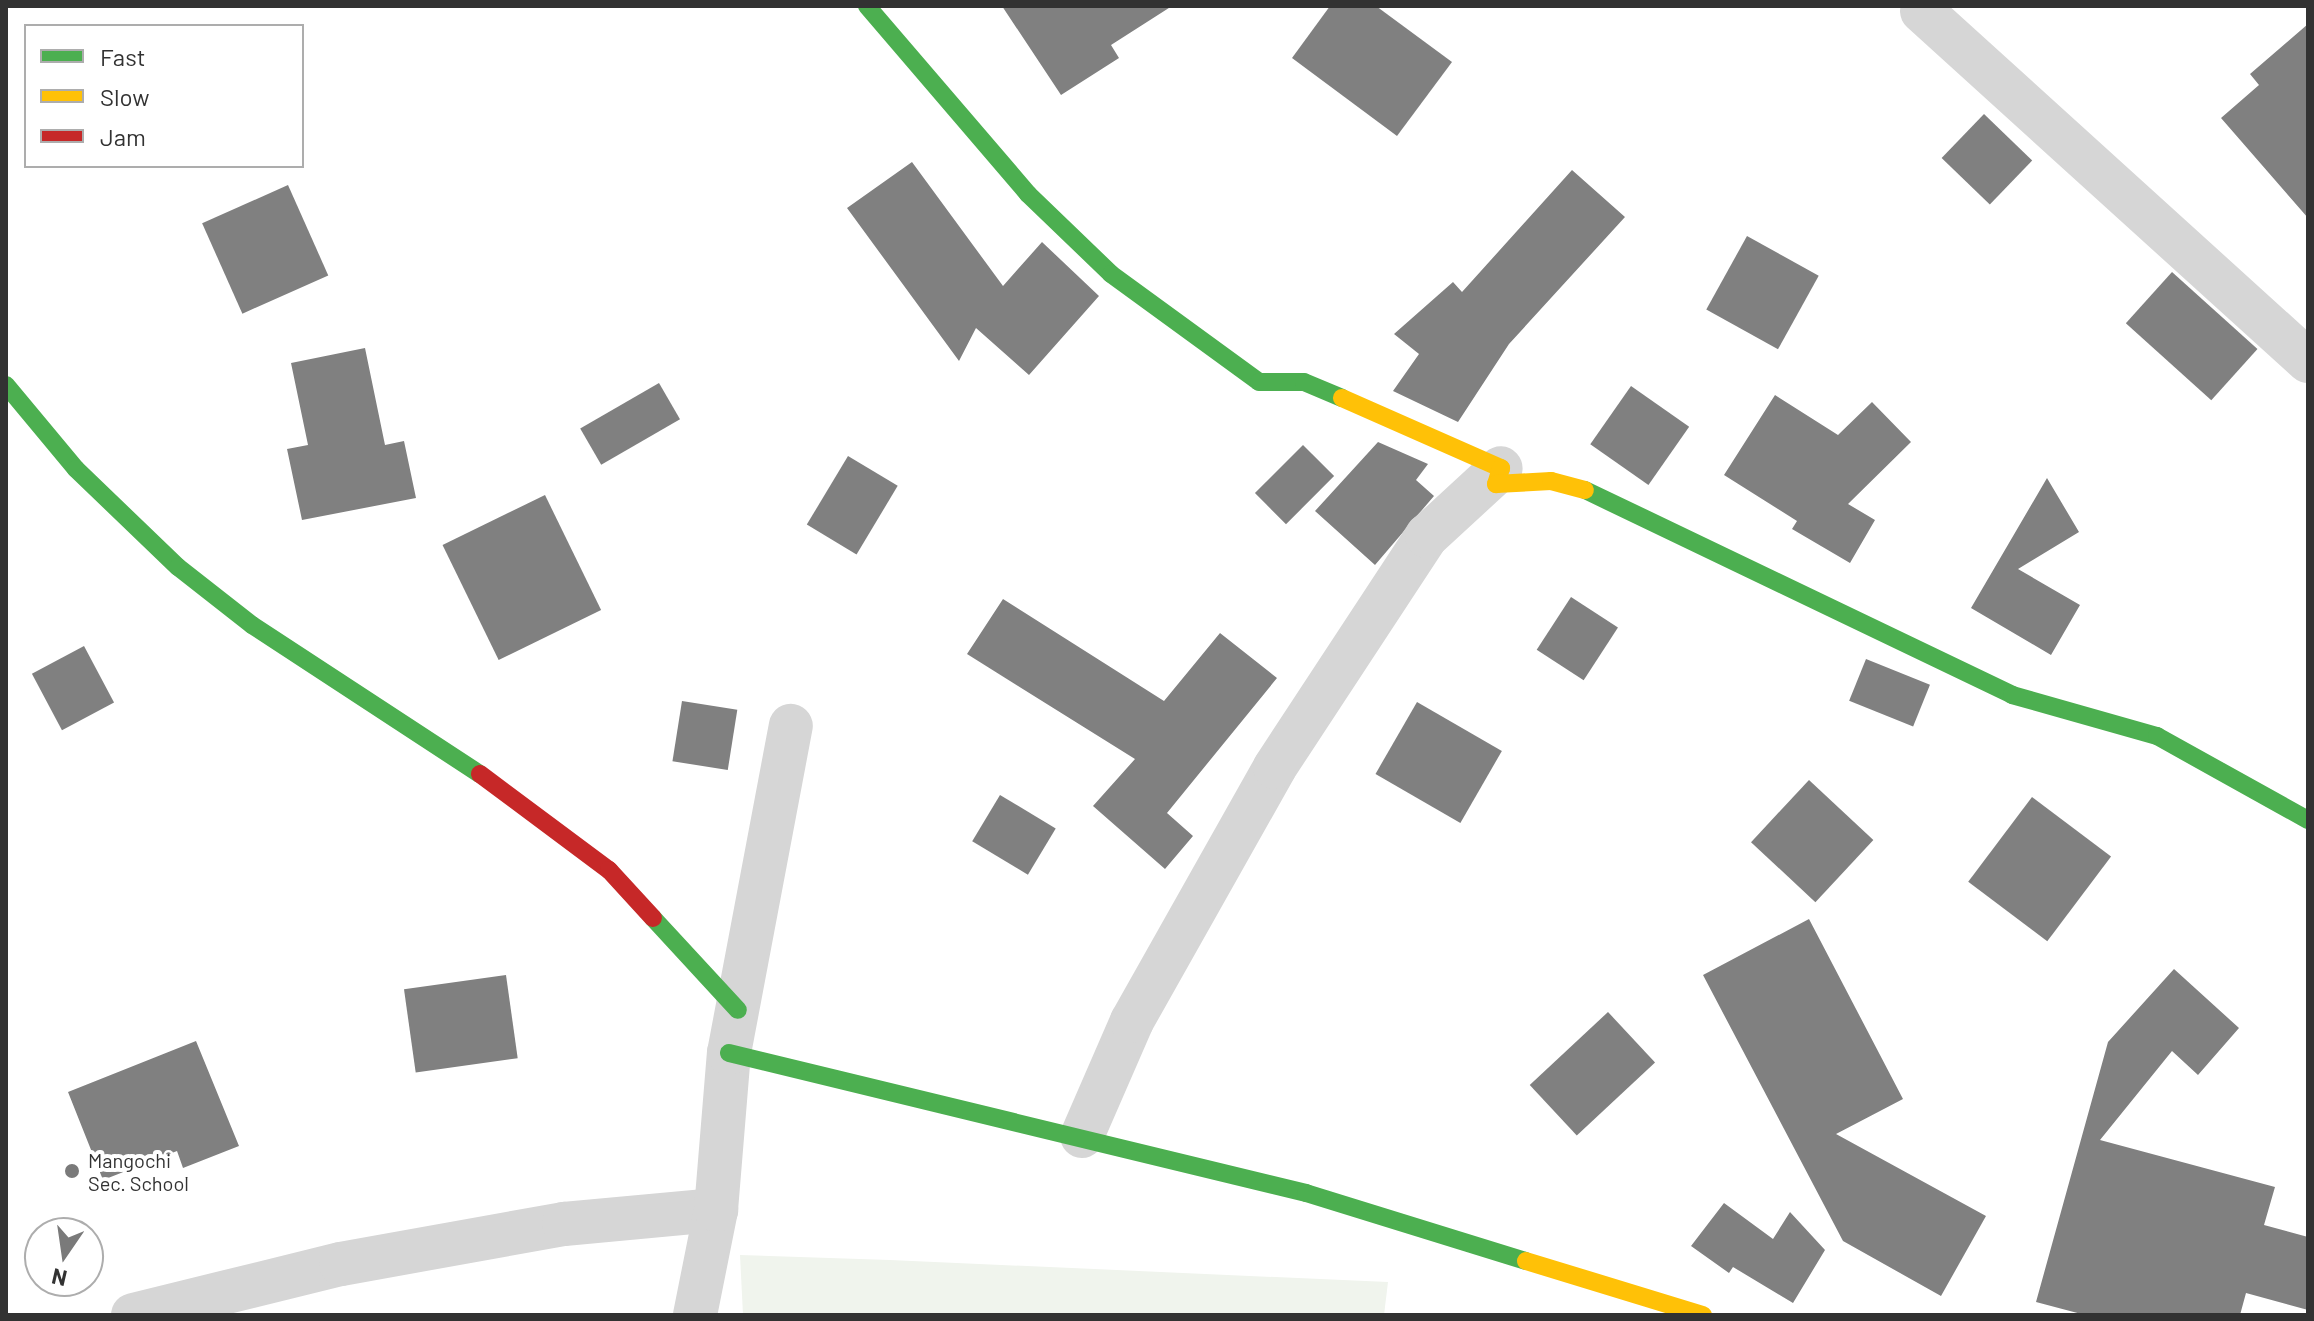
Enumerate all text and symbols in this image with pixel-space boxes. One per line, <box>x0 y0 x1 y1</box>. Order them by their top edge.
legend <box>24 24 304 168</box>
text: Fast <box>100 42 145 71</box>
text: Slow <box>100 82 149 111</box>
text: Jam <box>100 122 146 151</box>
place label: Mangochi Sec. School <box>88 1148 189 1195</box>
marker: Mangochi Sec. School <box>63 1162 81 1180</box>
north arrow <box>24 1217 104 1297</box>
text: N <box>49 1264 69 1293</box>

